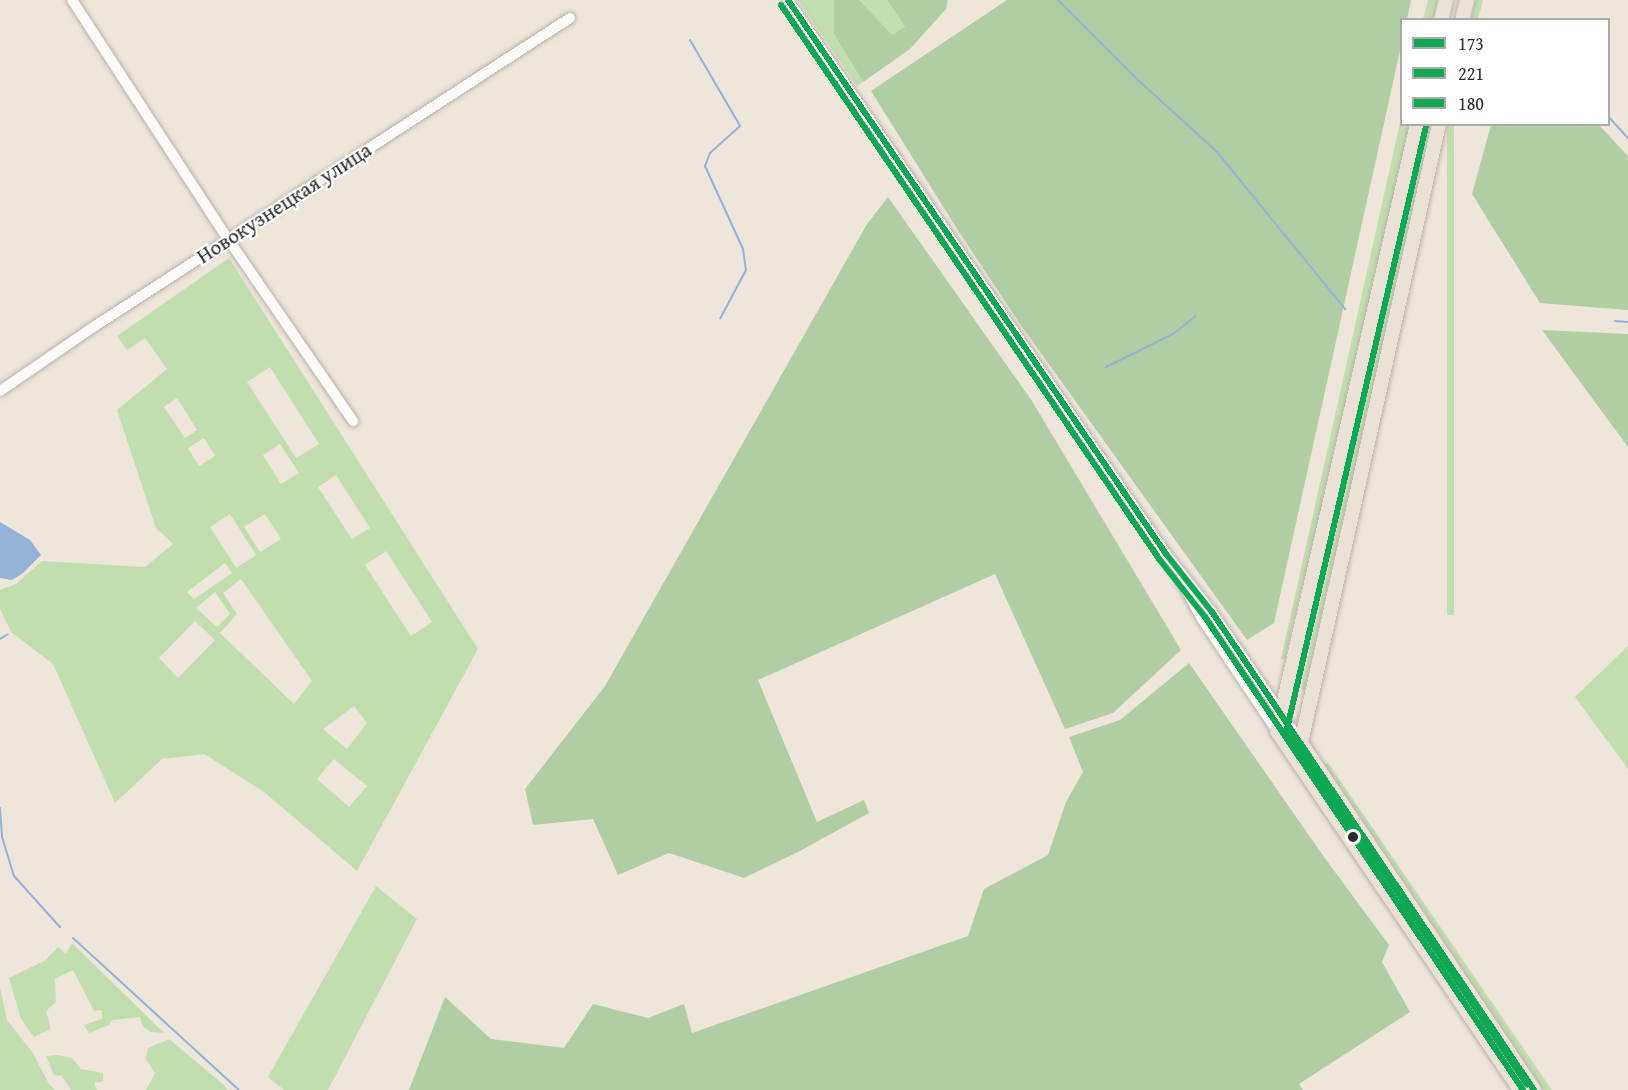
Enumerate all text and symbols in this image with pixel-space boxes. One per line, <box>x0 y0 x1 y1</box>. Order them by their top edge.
legend <box>1400 18 1610 126</box>
text: 173 <box>1458 30 1484 57</box>
text: 221 <box>1458 60 1484 87</box>
text: 180 <box>1458 90 1484 117</box>
street label: Новокузнецкая улица <box>192 137 376 269</box>
unlabelled marker <box>1347 831 1359 843</box>

